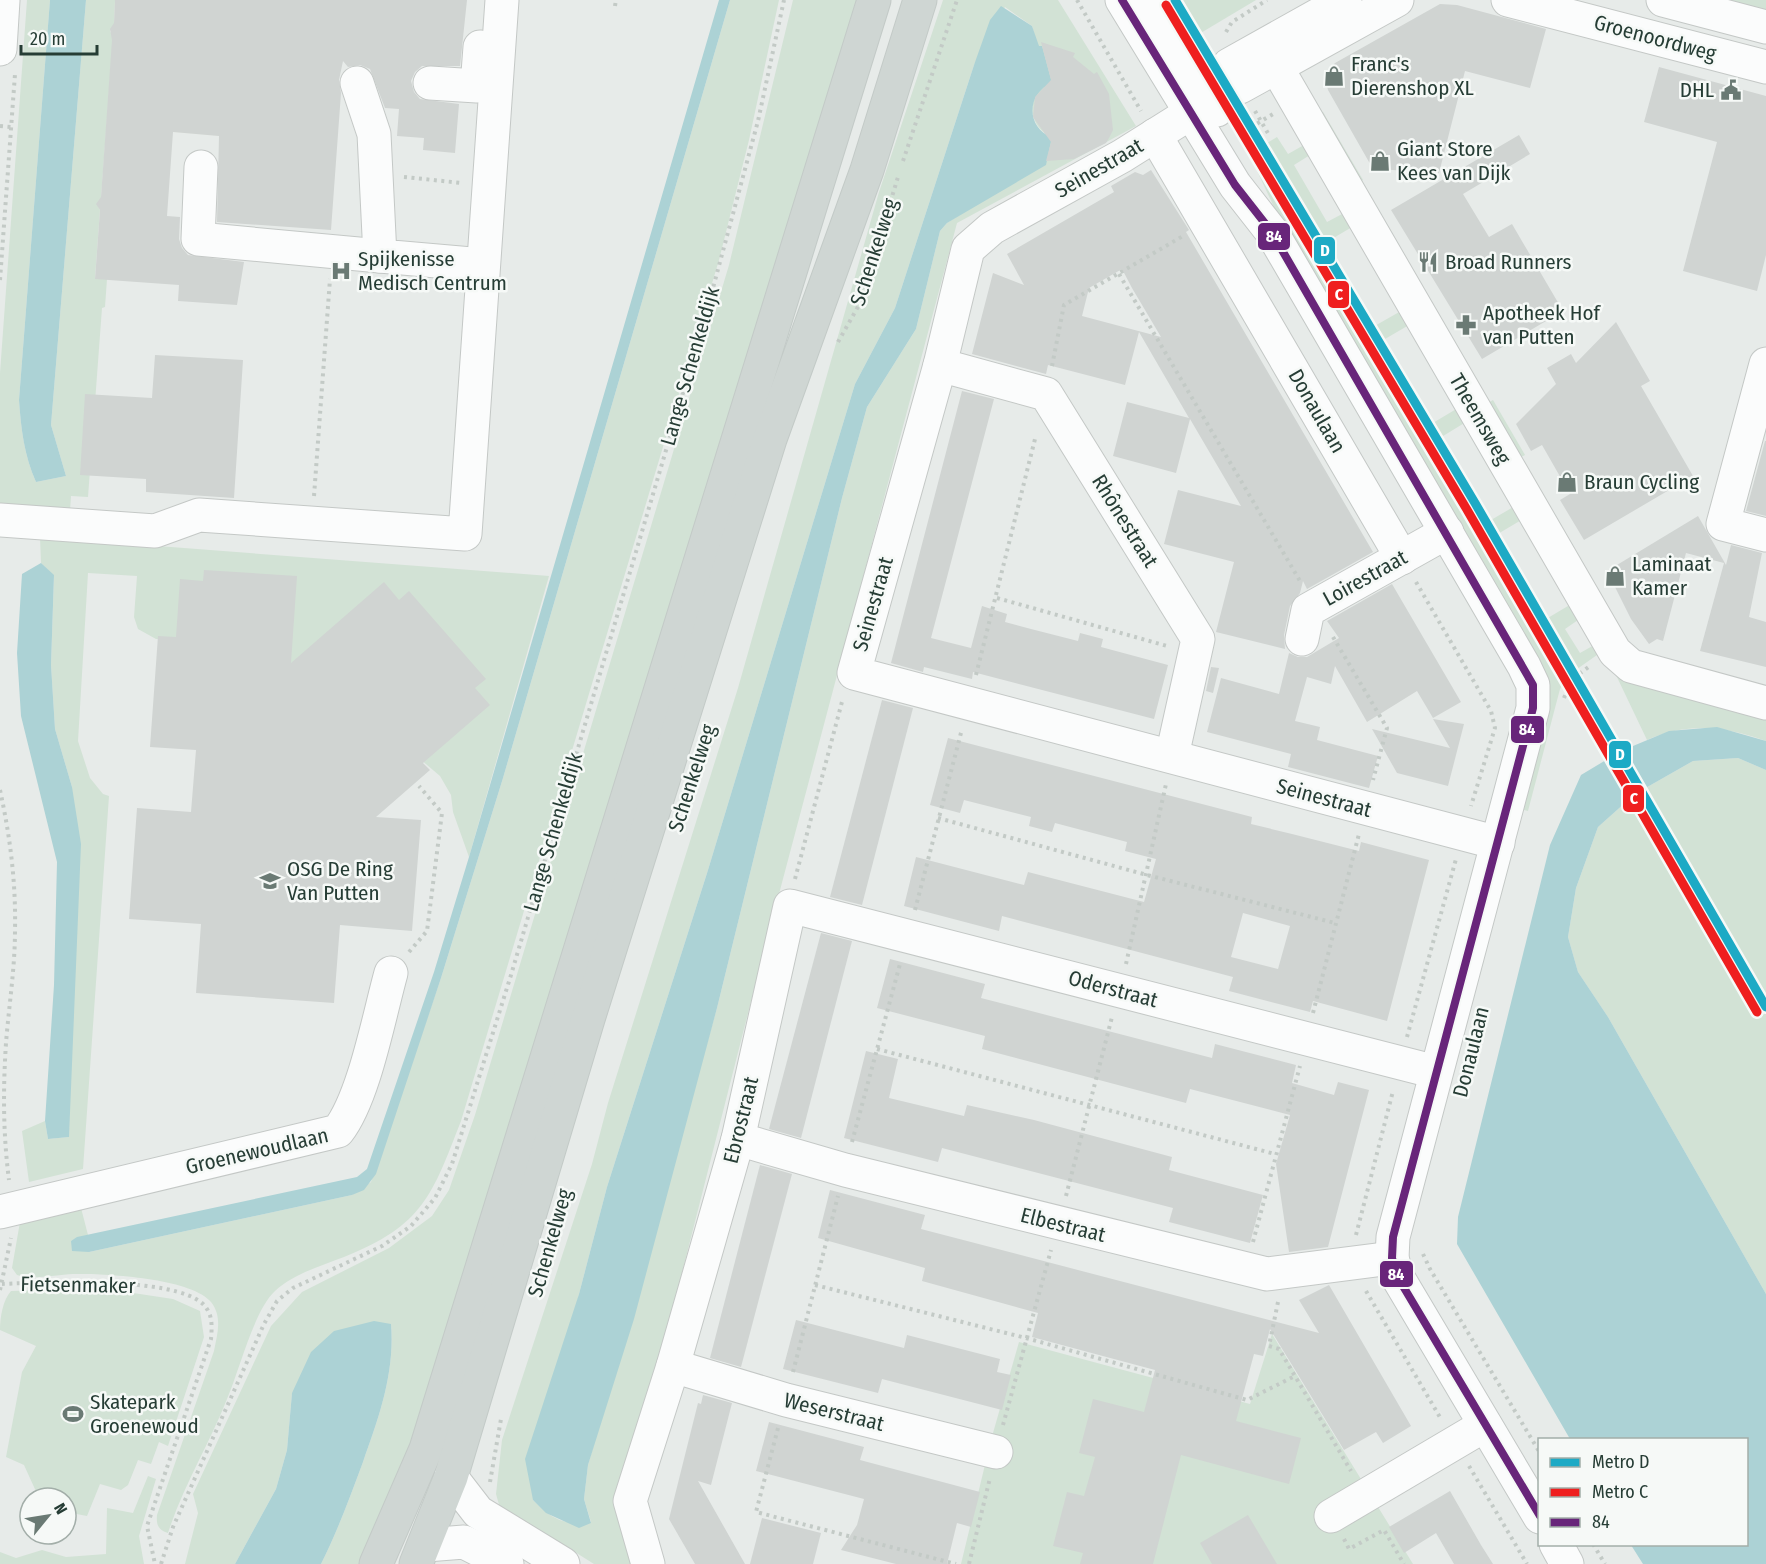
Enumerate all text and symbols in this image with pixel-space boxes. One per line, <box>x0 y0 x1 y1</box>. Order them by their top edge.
street label: Groenoordweg <box>1591 9 1719 67</box>
scale bar <box>21 18 98 56</box>
text: 20 m <box>30 28 65 50</box>
place label: Franc's Dierenshop XL <box>1351 51 1474 101</box>
shop icon: Franc's Dierenshop XL <box>1322 64 1346 88</box>
place label: DHL <box>1680 77 1715 103</box>
public building icon: DHL <box>1719 78 1743 102</box>
street label: Seinestraat <box>1050 132 1148 204</box>
place label: Giant Store Kees van Dijk <box>1397 136 1511 186</box>
shop icon: Giant Store Kees van Dijk <box>1368 149 1392 173</box>
street label: Schenkelweg <box>844 195 904 309</box>
line badge: 84 <box>1257 222 1291 251</box>
text: 84 <box>1266 227 1282 246</box>
line badge: D <box>1313 236 1336 265</box>
text: D <box>1320 241 1330 260</box>
place label: Spijkenisse Medisch Centrum <box>358 246 507 296</box>
place label: Broad Runners <box>1445 249 1572 275</box>
restaurant icon: Broad Runners <box>1416 250 1440 274</box>
hospital icon: Spijkenisse Medisch Centrum <box>329 259 353 283</box>
line badge: C <box>1327 280 1350 309</box>
street label: Lange Schenkeldijk <box>655 283 725 449</box>
text: C <box>1335 285 1344 304</box>
place label: Apotheek Hof van Putten <box>1483 300 1601 350</box>
pharmacy icon: Apotheek Hof van Putten <box>1454 313 1478 337</box>
street label: Donaulaan <box>1283 364 1351 458</box>
street label: Theemsweg <box>1444 369 1516 469</box>
place label: Braun Cycling <box>1584 469 1699 495</box>
street label: Rhônestraat <box>1086 470 1164 572</box>
shop icon: Braun Cycling <box>1555 470 1579 494</box>
street label: Loirestraat <box>1318 544 1412 612</box>
place label: Laminaat Kamer <box>1632 551 1711 601</box>
street label: Seinestraat <box>847 553 899 654</box>
shop icon: Laminaat Kamer <box>1603 564 1627 588</box>
line badge: 84 <box>1510 715 1545 744</box>
text: 84 <box>1519 720 1535 739</box>
street label: Schenkelweg <box>662 721 722 835</box>
line badge: D <box>1608 740 1632 769</box>
text: D <box>1615 745 1625 764</box>
street label: Lange Schenkeldijk <box>518 749 588 915</box>
street label: Seinestraat <box>1274 773 1375 823</box>
line badge: C <box>1622 784 1645 813</box>
text: C <box>1630 789 1639 808</box>
place label: OSG De Ring Van Putten <box>287 856 393 906</box>
school or university icon: OSG De Ring Van Putten <box>258 869 282 893</box>
street label: Oderstraat <box>1065 965 1161 1013</box>
street label: Donaulaan <box>1447 1004 1495 1100</box>
street label: Ebrostraat <box>718 1074 764 1166</box>
street label: Groenewoudlaan <box>183 1122 331 1180</box>
street label: Schenkelweg <box>522 1186 578 1300</box>
street label: Elbestraat <box>1018 1202 1108 1248</box>
line badge: 84 <box>1379 1260 1414 1288</box>
text: 84 <box>1388 1265 1404 1284</box>
street label: Fietsenmaker <box>20 1271 136 1299</box>
street label: Weserstraat <box>781 1387 887 1437</box>
place label: Skatepark Groenewoud <box>90 1389 199 1439</box>
sports icon: Skatepark Groenewoud <box>61 1402 85 1426</box>
legend <box>1538 1438 1748 1546</box>
text: Metro D <box>1592 1451 1650 1473</box>
text: Metro C <box>1592 1481 1648 1503</box>
north arrow <box>18 1486 78 1546</box>
text: N <box>50 1500 71 1518</box>
text: 84 <box>1592 1511 1610 1533</box>

